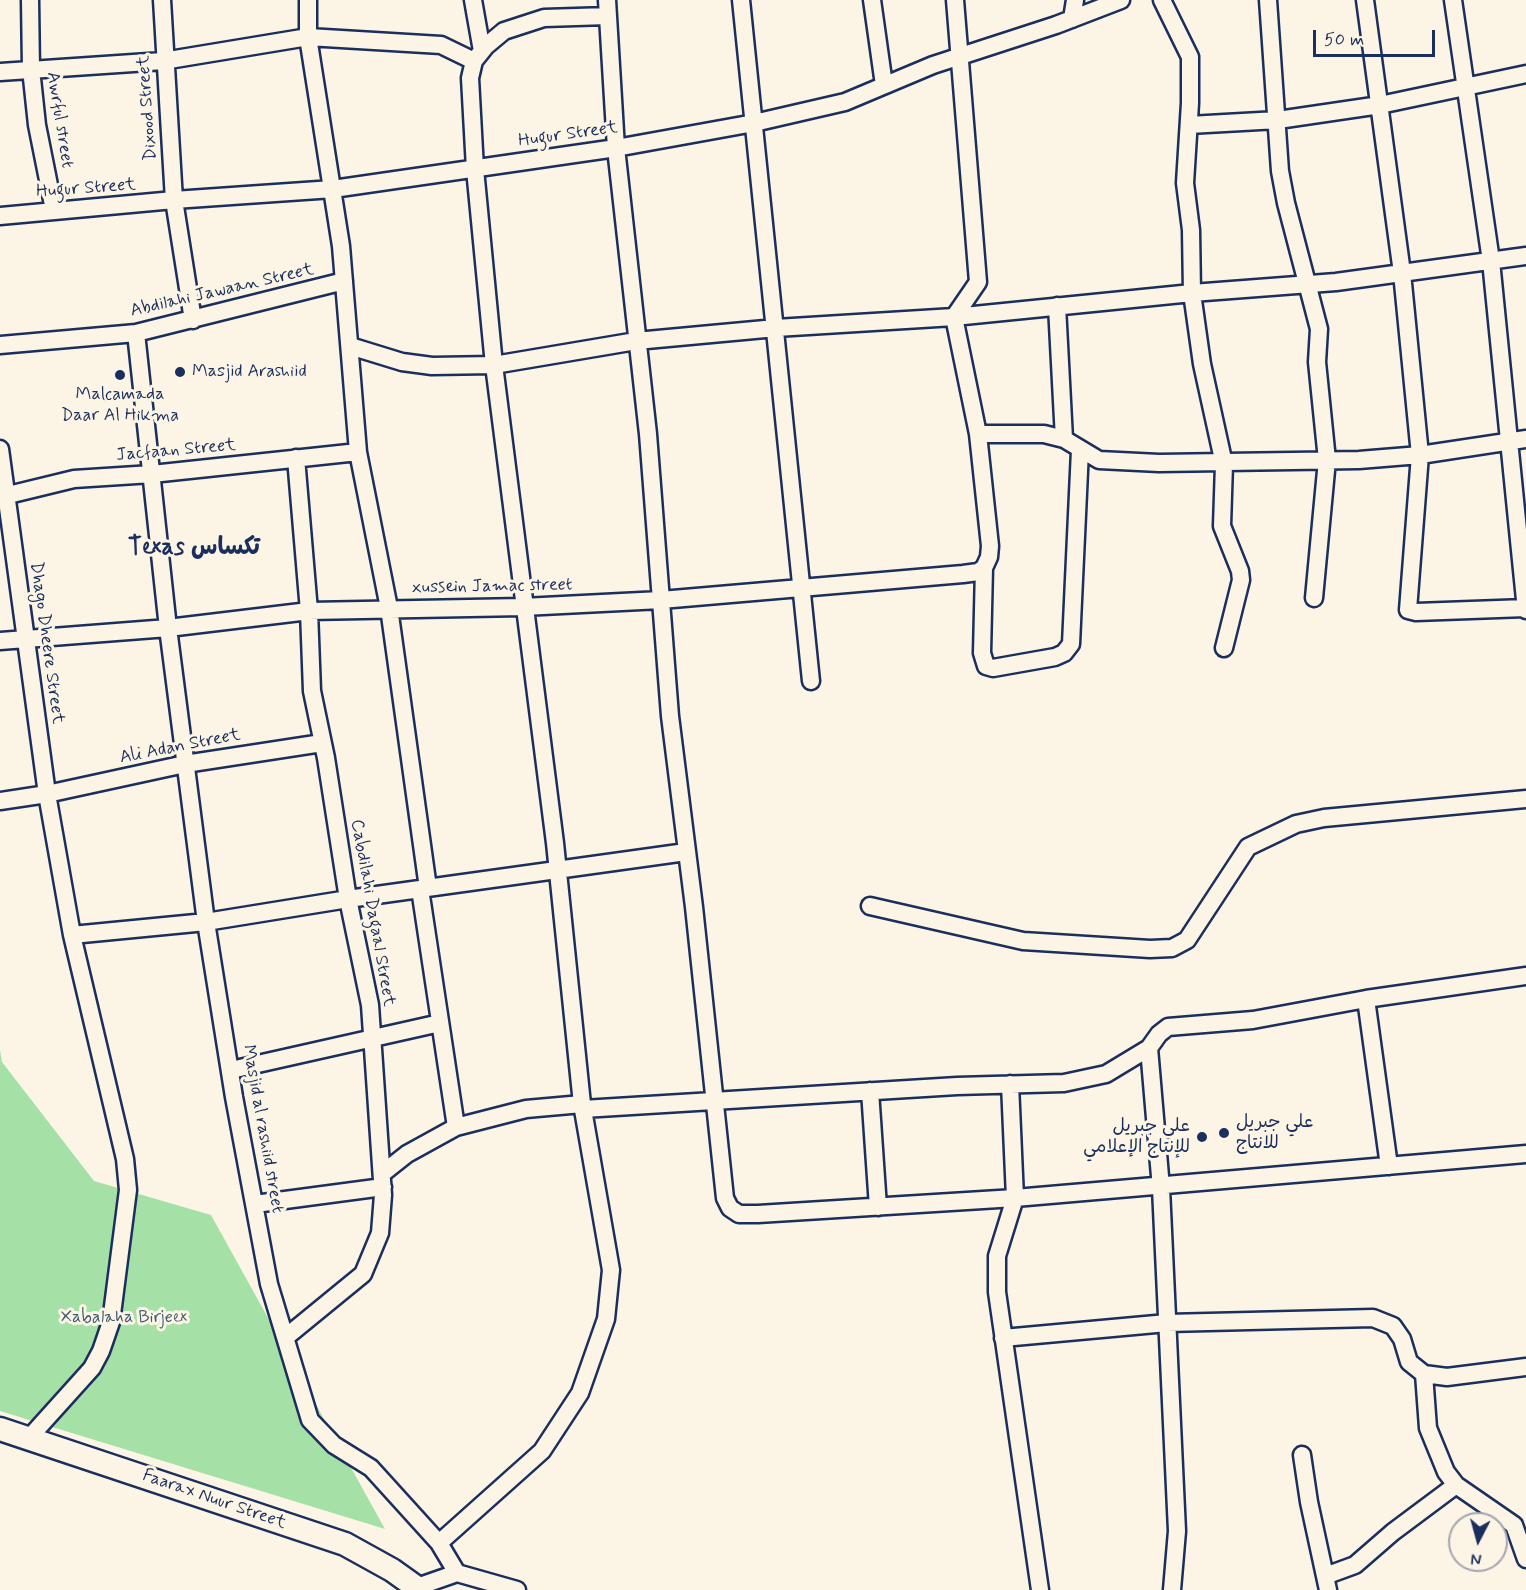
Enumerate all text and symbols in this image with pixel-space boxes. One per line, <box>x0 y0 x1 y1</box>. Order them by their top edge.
scale bar <box>1316 18 1438 56</box>
text: 50 m <box>1324 28 1364 52</box>
street label: Dixood Street <box>134 55 162 161</box>
street label: Awrful street <box>41 70 77 170</box>
street label: Hugur Street <box>517 117 619 153</box>
street label: Hugur Street <box>35 175 137 203</box>
street label: Abdilahi Jawaan Street <box>128 259 316 323</box>
place label: Masjid Arashiid <box>192 361 307 383</box>
marker: Masjid Arashiid <box>173 365 187 379</box>
marker: Malcamada Daar Al Hikma <box>113 368 127 382</box>
place label: Malcamada Daar Al Hikma <box>61 384 179 426</box>
street label: Jacfaan Street <box>115 435 237 467</box>
district label: Texas تكساس <box>128 535 260 563</box>
street label: Dhago Dheere Street <box>24 561 68 725</box>
street label: xussein Jamac street <box>411 575 573 599</box>
street label: Ali Adan Street <box>118 725 242 769</box>
street label: Cabdilahi Dagaal Street <box>345 818 399 1008</box>
street label: Masjid al rashiid street <box>237 1043 287 1215</box>
place label: علي جبريل للانتاج <box>1236 1112 1313 1154</box>
place label: علي جبريل للإنتاج الإعلامي <box>1083 1116 1190 1158</box>
marker: علي جبريل للانتاج <box>1217 1126 1231 1140</box>
marker: علي جبريل للإنتاج الإعلامي <box>1195 1130 1209 1144</box>
park label: Xabalaha Birjeex <box>61 1307 187 1329</box>
street label: Faarax Nuur Street <box>139 1465 289 1535</box>
north arrow <box>1448 1512 1508 1572</box>
text: N <box>1470 1547 1483 1569</box>

